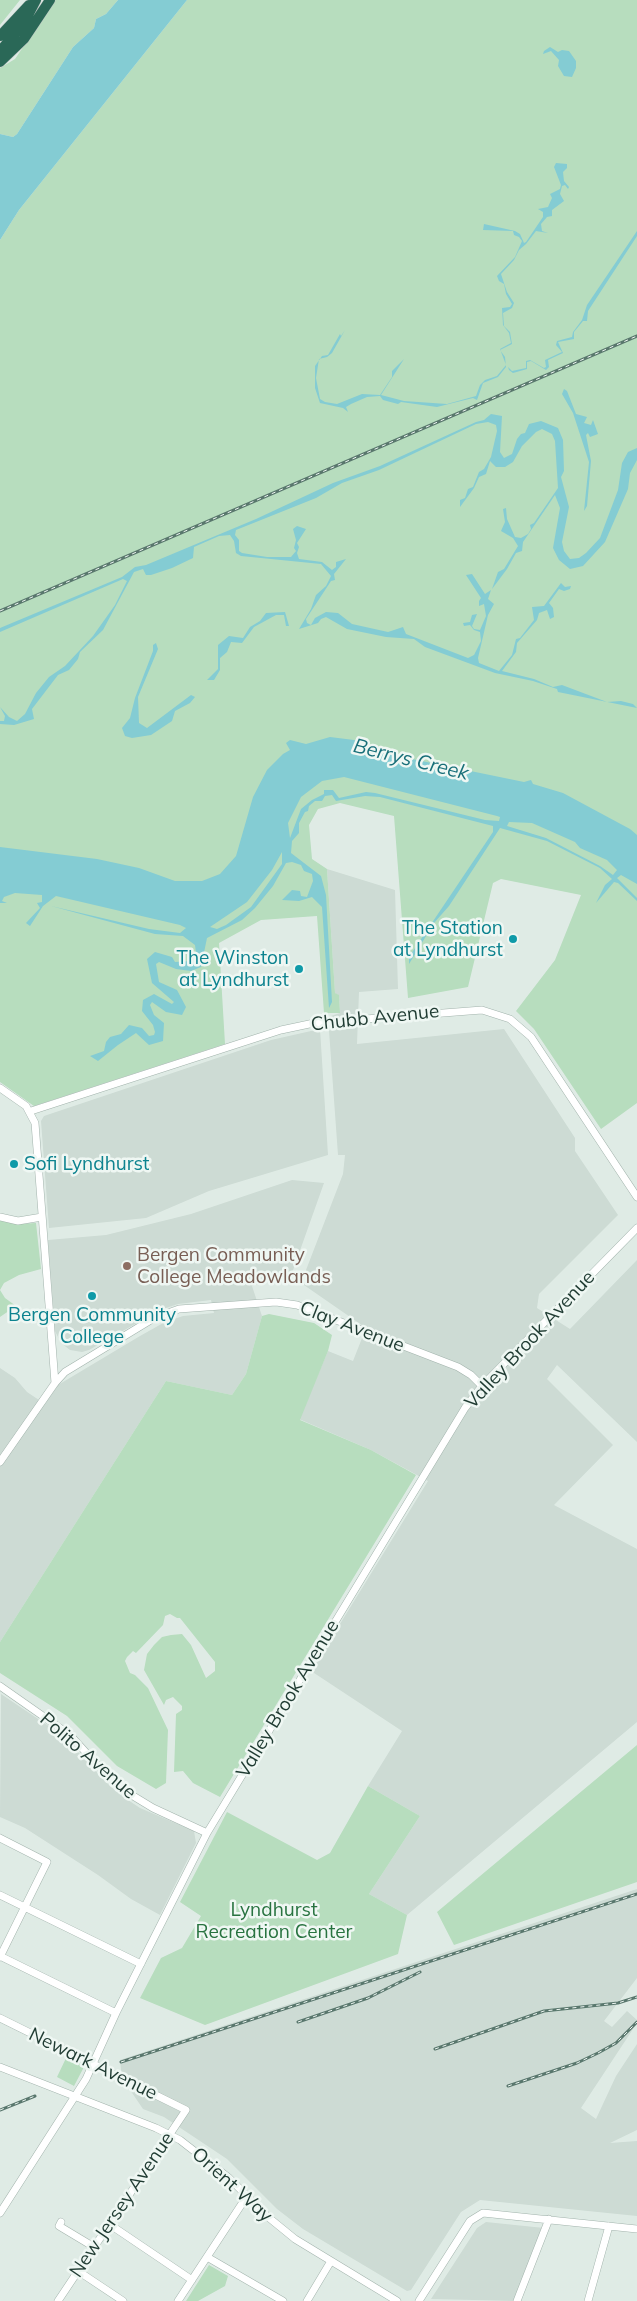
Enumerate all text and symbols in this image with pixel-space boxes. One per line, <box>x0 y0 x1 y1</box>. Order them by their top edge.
water label: Berrys Creek <box>351 734 471 786</box>
place label: The Station at Lyndhurst <box>393 917 503 961</box>
marker: The Station at Lyndhurst <box>507 933 519 945</box>
place label: The Winston at Lyndhurst <box>176 947 289 991</box>
marker: The Winston at Lyndhurst <box>293 963 305 975</box>
street label: Chubb Avenue <box>310 1000 440 1036</box>
place label: Sofi Lyndhurst <box>24 1153 150 1175</box>
marker: Sofi Lyndhurst <box>8 1158 20 1170</box>
place label: Bergen Community College Meadowlands <box>137 1244 331 1288</box>
marker: Bergen Community College Meadowlands <box>121 1260 133 1272</box>
street label: Valley Brook Avenue <box>460 1266 600 1414</box>
marker: Bergen Community College <box>86 1290 98 1302</box>
street label: Clay Avenue <box>297 1297 407 1357</box>
place label: Bergen Community College <box>8 1304 176 1348</box>
street label: Valley Brook Avenue <box>232 1616 344 1782</box>
street label: Polito Avenue <box>35 1708 141 1804</box>
park label: Lyndhurst Recreation Center <box>196 1899 352 1943</box>
street label: Newark Avenue <box>25 2023 161 2105</box>
street label: New Jersey Avenue <box>65 2128 179 2282</box>
street label: Orient Way <box>187 2143 277 2227</box>

